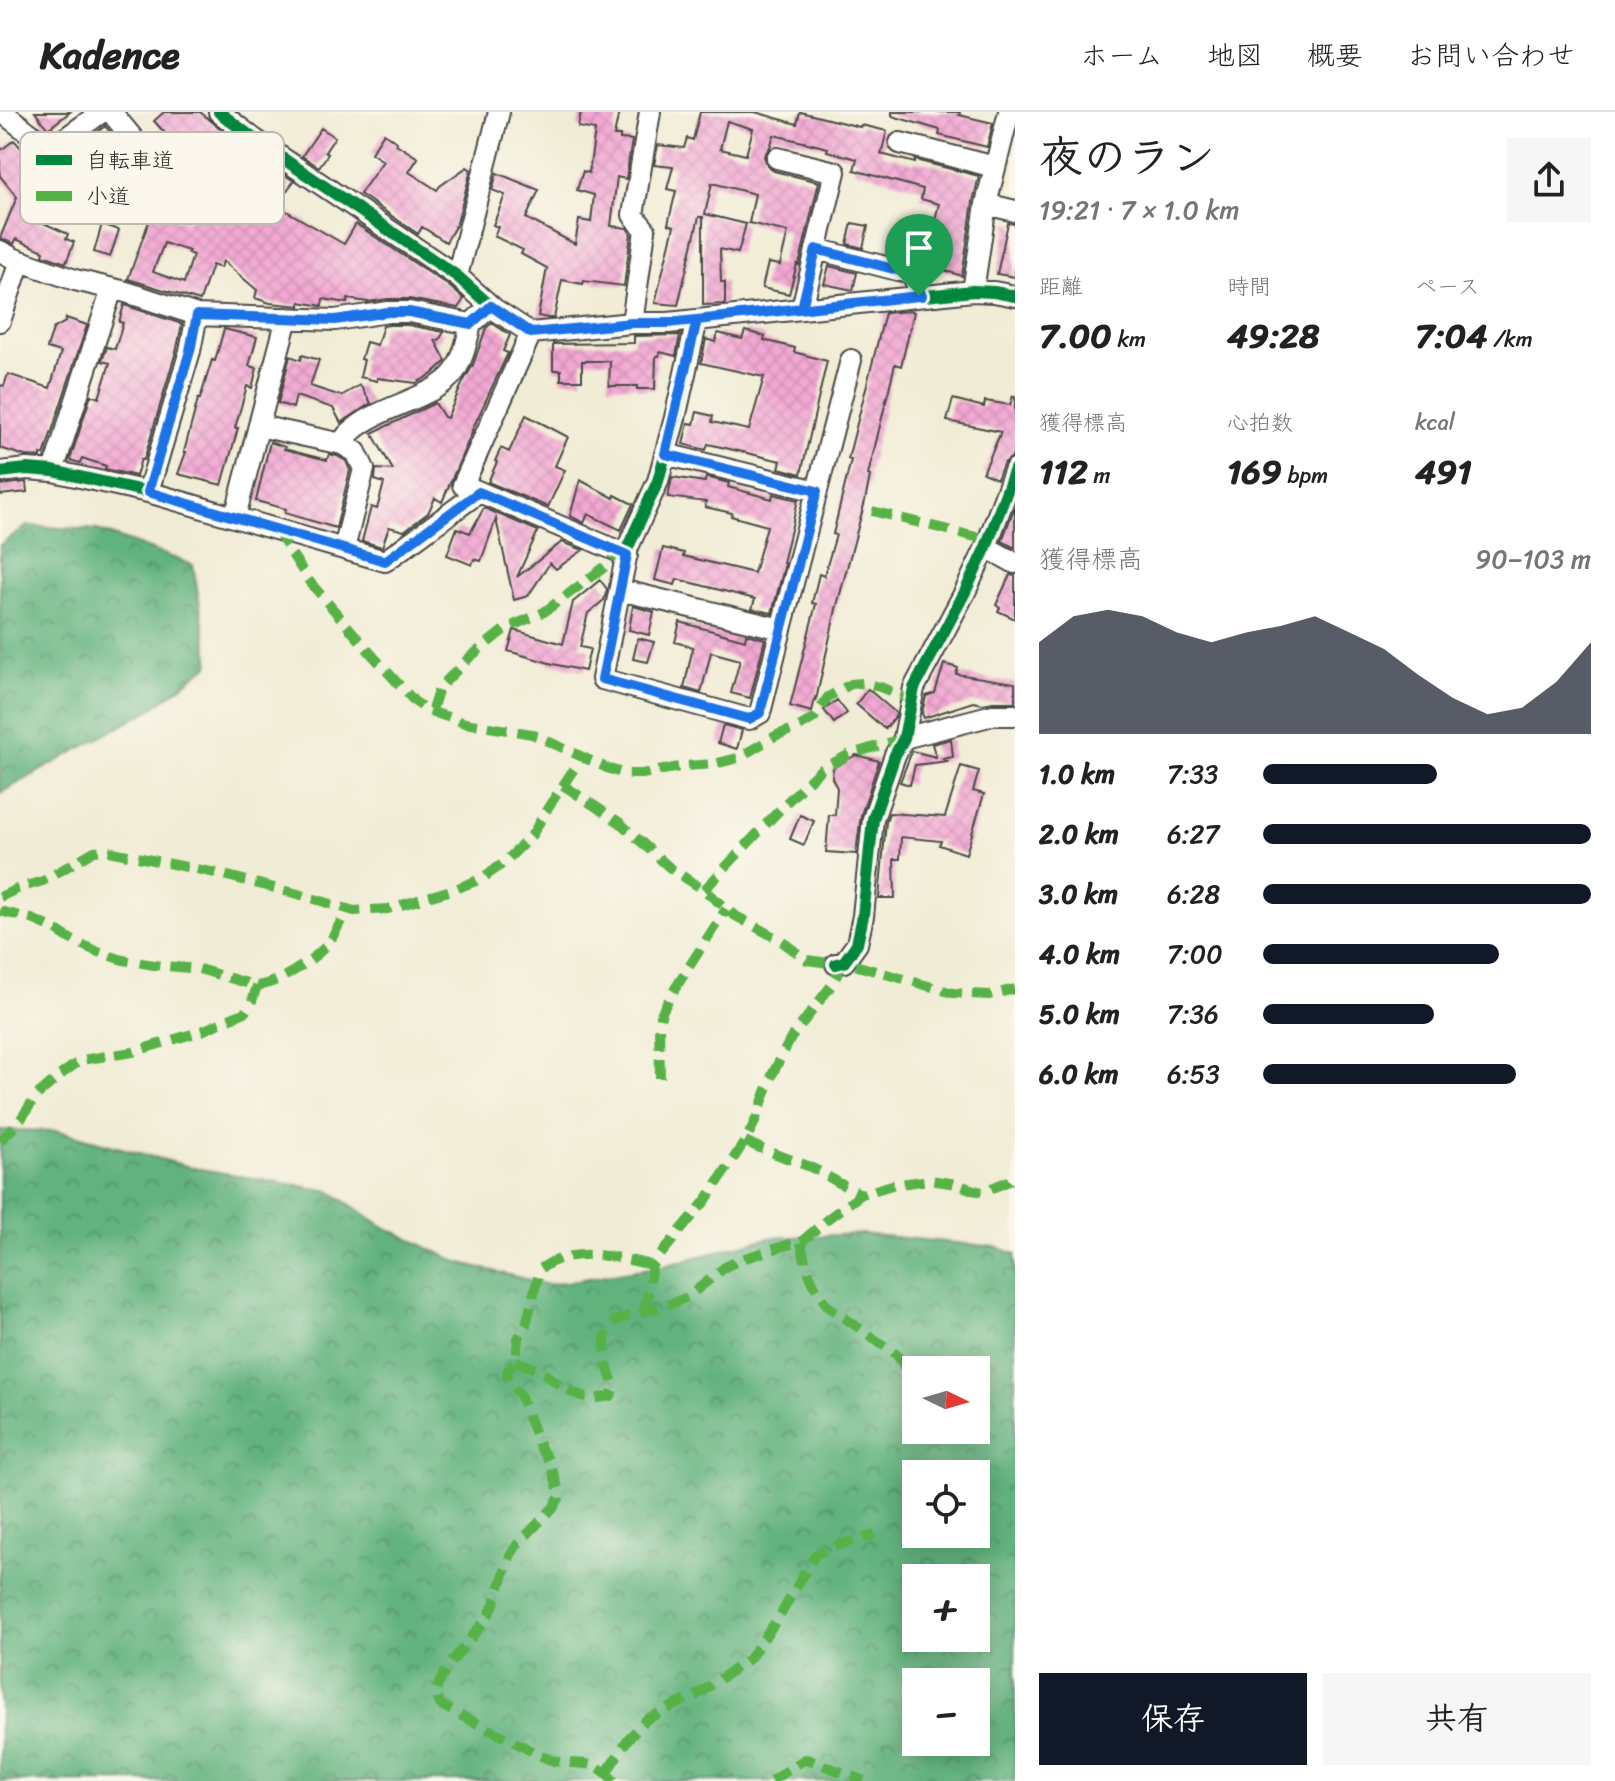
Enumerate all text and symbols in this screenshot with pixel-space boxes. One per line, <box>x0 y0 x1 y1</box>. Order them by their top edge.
text: Kadence <box>40 22 180 89</box>
text: ホーム <box>1080 31 1163 80</box>
text: 地図 <box>1207 31 1263 80</box>
text: 概要 <box>1307 31 1363 80</box>
text: お問い合わせ <box>1407 31 1575 80</box>
text: 夜のラン <box>1039 118 1215 196</box>
legend <box>20 132 284 224</box>
button: share <box>1507 138 1591 222</box>
text: 自転車道 <box>86 141 174 180</box>
text: 小道 <box>86 177 130 216</box>
text: 19:21 · 7 × 1.0 km <box>1039 187 1239 233</box>
pin <box>885 214 953 296</box>
icon: arrive <box>897 226 941 270</box>
text: 距離 <box>1039 267 1083 306</box>
text: 時間 <box>1227 267 1271 306</box>
text: ペース <box>1415 267 1480 306</box>
text: 7.00 <box>1039 306 1112 366</box>
text: 49:28 <box>1227 306 1320 366</box>
text: 7:04 <box>1415 306 1487 366</box>
text: km <box>1112 320 1146 359</box>
text: /km <box>1487 320 1533 359</box>
text: 獲得標高 <box>1039 403 1127 442</box>
text: 心拍数 <box>1227 403 1293 442</box>
text: kcal <box>1415 403 1455 442</box>
text: 112 <box>1039 442 1088 502</box>
text: 169 <box>1227 442 1282 502</box>
text: 491 <box>1415 442 1472 502</box>
text: m <box>1088 456 1110 495</box>
text: bpm <box>1282 456 1328 495</box>
text: 獲得標高 <box>1039 536 1143 582</box>
text: 90–103 m <box>1475 536 1591 582</box>
text: 1.0 km <box>1039 751 1115 797</box>
text: 7:33 <box>1167 751 1218 797</box>
text: 2.0 km <box>1039 811 1119 857</box>
text: 6:27 <box>1167 811 1219 857</box>
text: 3.0 km <box>1039 871 1118 917</box>
text: 6:28 <box>1167 871 1220 917</box>
text: 4.0 km <box>1039 931 1120 977</box>
text: 7:00 <box>1167 931 1223 977</box>
text: 5.0 km <box>1039 991 1120 1037</box>
text: 7:36 <box>1167 991 1219 1037</box>
text: 6.0 km <box>1039 1051 1119 1097</box>
text: 6:53 <box>1167 1051 1220 1097</box>
north arrow <box>902 1356 990 1444</box>
map controls <box>902 1356 990 1756</box>
button: locate <box>902 1460 990 1548</box>
button: + <box>902 1564 990 1652</box>
button: − <box>902 1668 990 1756</box>
button: 保存 <box>1039 1673 1307 1765</box>
button: 共有 <box>1323 1673 1591 1765</box>

